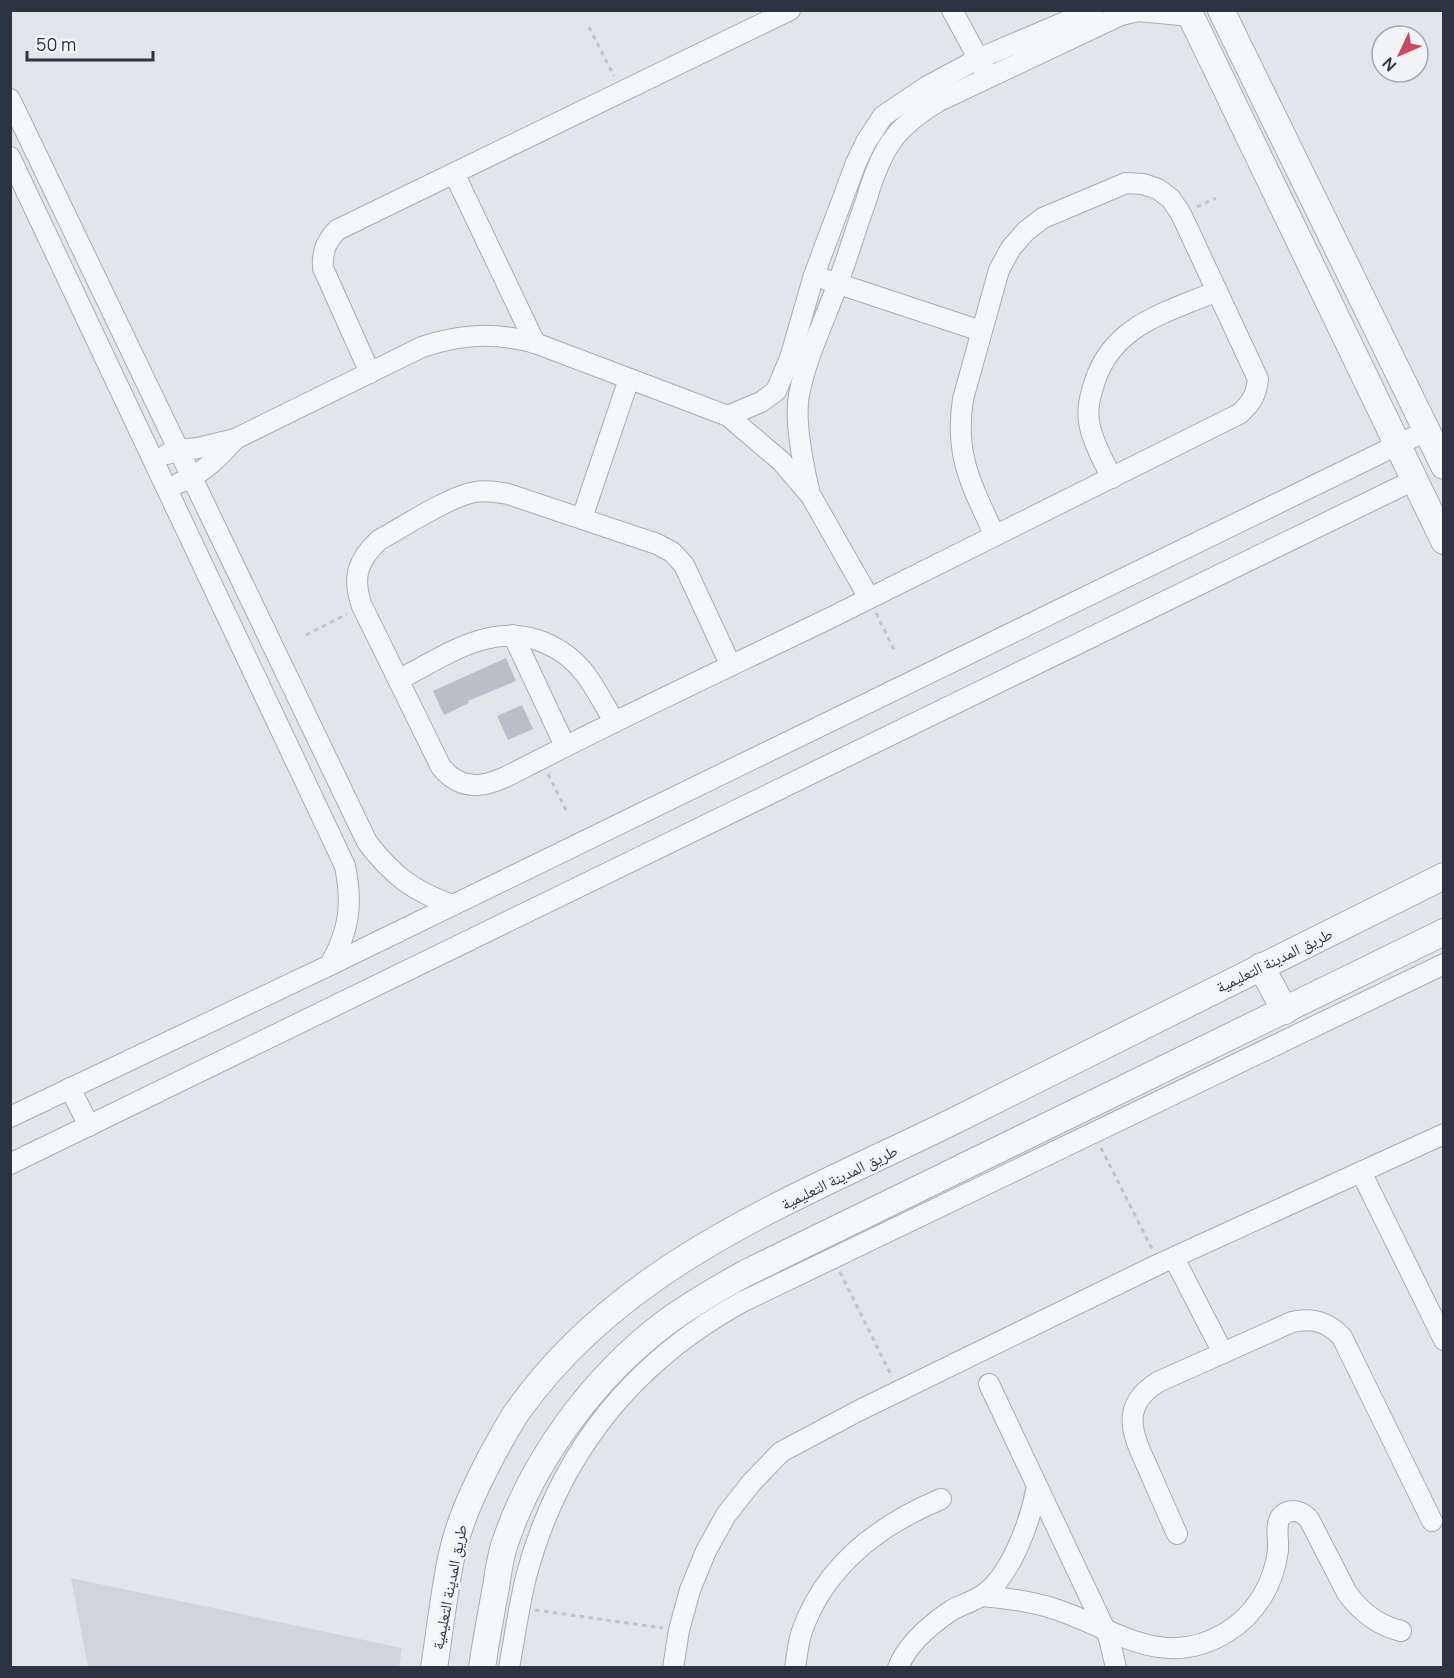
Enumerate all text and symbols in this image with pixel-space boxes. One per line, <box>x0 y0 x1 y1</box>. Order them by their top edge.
scale bar <box>27 24 153 62</box>
north arrow <box>1370 24 1430 84</box>
text: 50 m <box>36 32 76 56</box>
text: N <box>1377 53 1401 76</box>
street label: طريق المدينة التعليمية <box>1212 922 1336 998</box>
street label: طريق المدينة التعليمية <box>777 1139 901 1215</box>
street label: طريق المدينة التعليمية <box>426 1523 472 1651</box>

